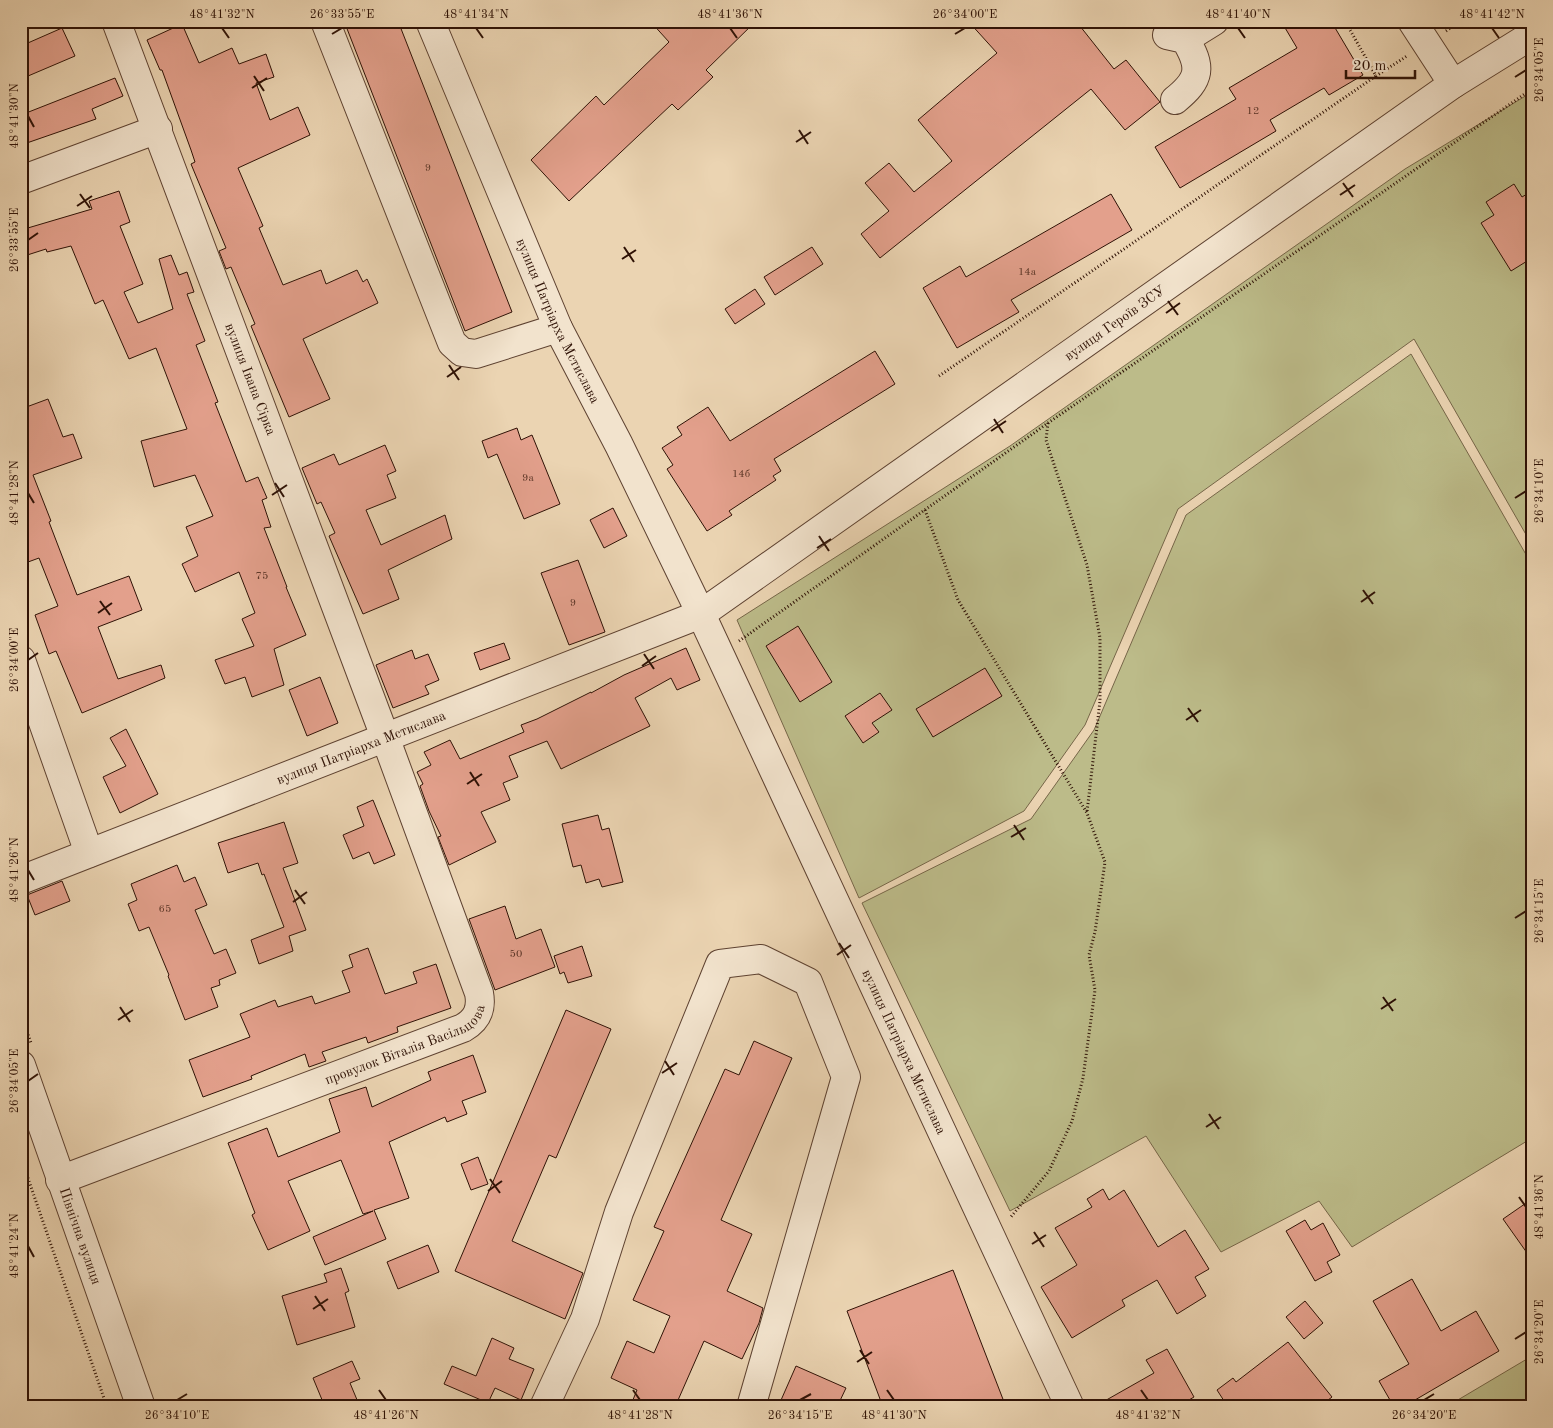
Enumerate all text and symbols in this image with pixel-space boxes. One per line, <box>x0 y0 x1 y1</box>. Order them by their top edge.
text: 26°33'55"E <box>310 8 374 21</box>
text: 48°41'32"N <box>189 9 255 21</box>
text: 48°41'34"N <box>443 9 509 21</box>
text: 48°41'36"N <box>697 9 763 21</box>
text: 26°34'00"E <box>933 9 997 21</box>
text: 48°41'40"N <box>1205 9 1271 21</box>
text: 48°41'42"N <box>1459 9 1525 21</box>
text: 26°34'05"E <box>1533 38 1546 102</box>
scale bar <box>1346 48 1414 80</box>
text: 20 m <box>1353 59 1387 74</box>
text: 48°41'30"N <box>9 83 21 149</box>
house number: 12 <box>1247 106 1259 117</box>
house number: 9 <box>425 163 431 174</box>
text: 26°33'55"E <box>8 208 21 272</box>
street label: вулиця Патріарха Мстислава <box>513 236 602 406</box>
house number: 14а <box>1018 267 1037 278</box>
street label: вулиця Героїв ЗСУ <box>1062 283 1168 363</box>
street label: вулиця Івана Сірка <box>222 321 278 437</box>
text: 26°34'10"E <box>1534 459 1546 523</box>
text: 48°41'28"N <box>9 460 21 526</box>
house number: 14б <box>732 469 750 480</box>
house number: 9а <box>522 473 534 484</box>
house number: 75 <box>256 571 268 582</box>
house number: 9 <box>570 598 576 609</box>
text: 26°34'00"E <box>9 628 21 692</box>
street label: вулиця Патріарха Мстислава <box>275 709 448 787</box>
text: 48°41'26"N <box>9 837 21 903</box>
text: 26°34'15"E <box>1533 879 1546 943</box>
house number: 65 <box>159 904 171 915</box>
house number: 50 <box>510 949 522 960</box>
street label: вулиця Патріарха Мстислава <box>859 967 948 1137</box>
street label: провулок Віталія Васільцова <box>323 1004 488 1087</box>
text: 26°34'05"E <box>8 1049 21 1113</box>
text: 48°41'36"N <box>1534 1174 1546 1240</box>
street label: Північна вулиця <box>57 1186 103 1286</box>
text: 48°41'24"N <box>9 1213 21 1279</box>
text: 26°34'20"E <box>1534 1300 1546 1364</box>
text: 26°34'15"E <box>768 1409 832 1422</box>
text: 26°34'10"E <box>145 1410 209 1422</box>
text: 48°41'26"N <box>353 1410 419 1422</box>
text: 48°41'28"N <box>607 1410 673 1422</box>
text: 48°41'30"N <box>861 1410 927 1422</box>
text: 48°41'32"N <box>1115 1410 1181 1422</box>
text: 26°34'20"E <box>1392 1410 1456 1422</box>

